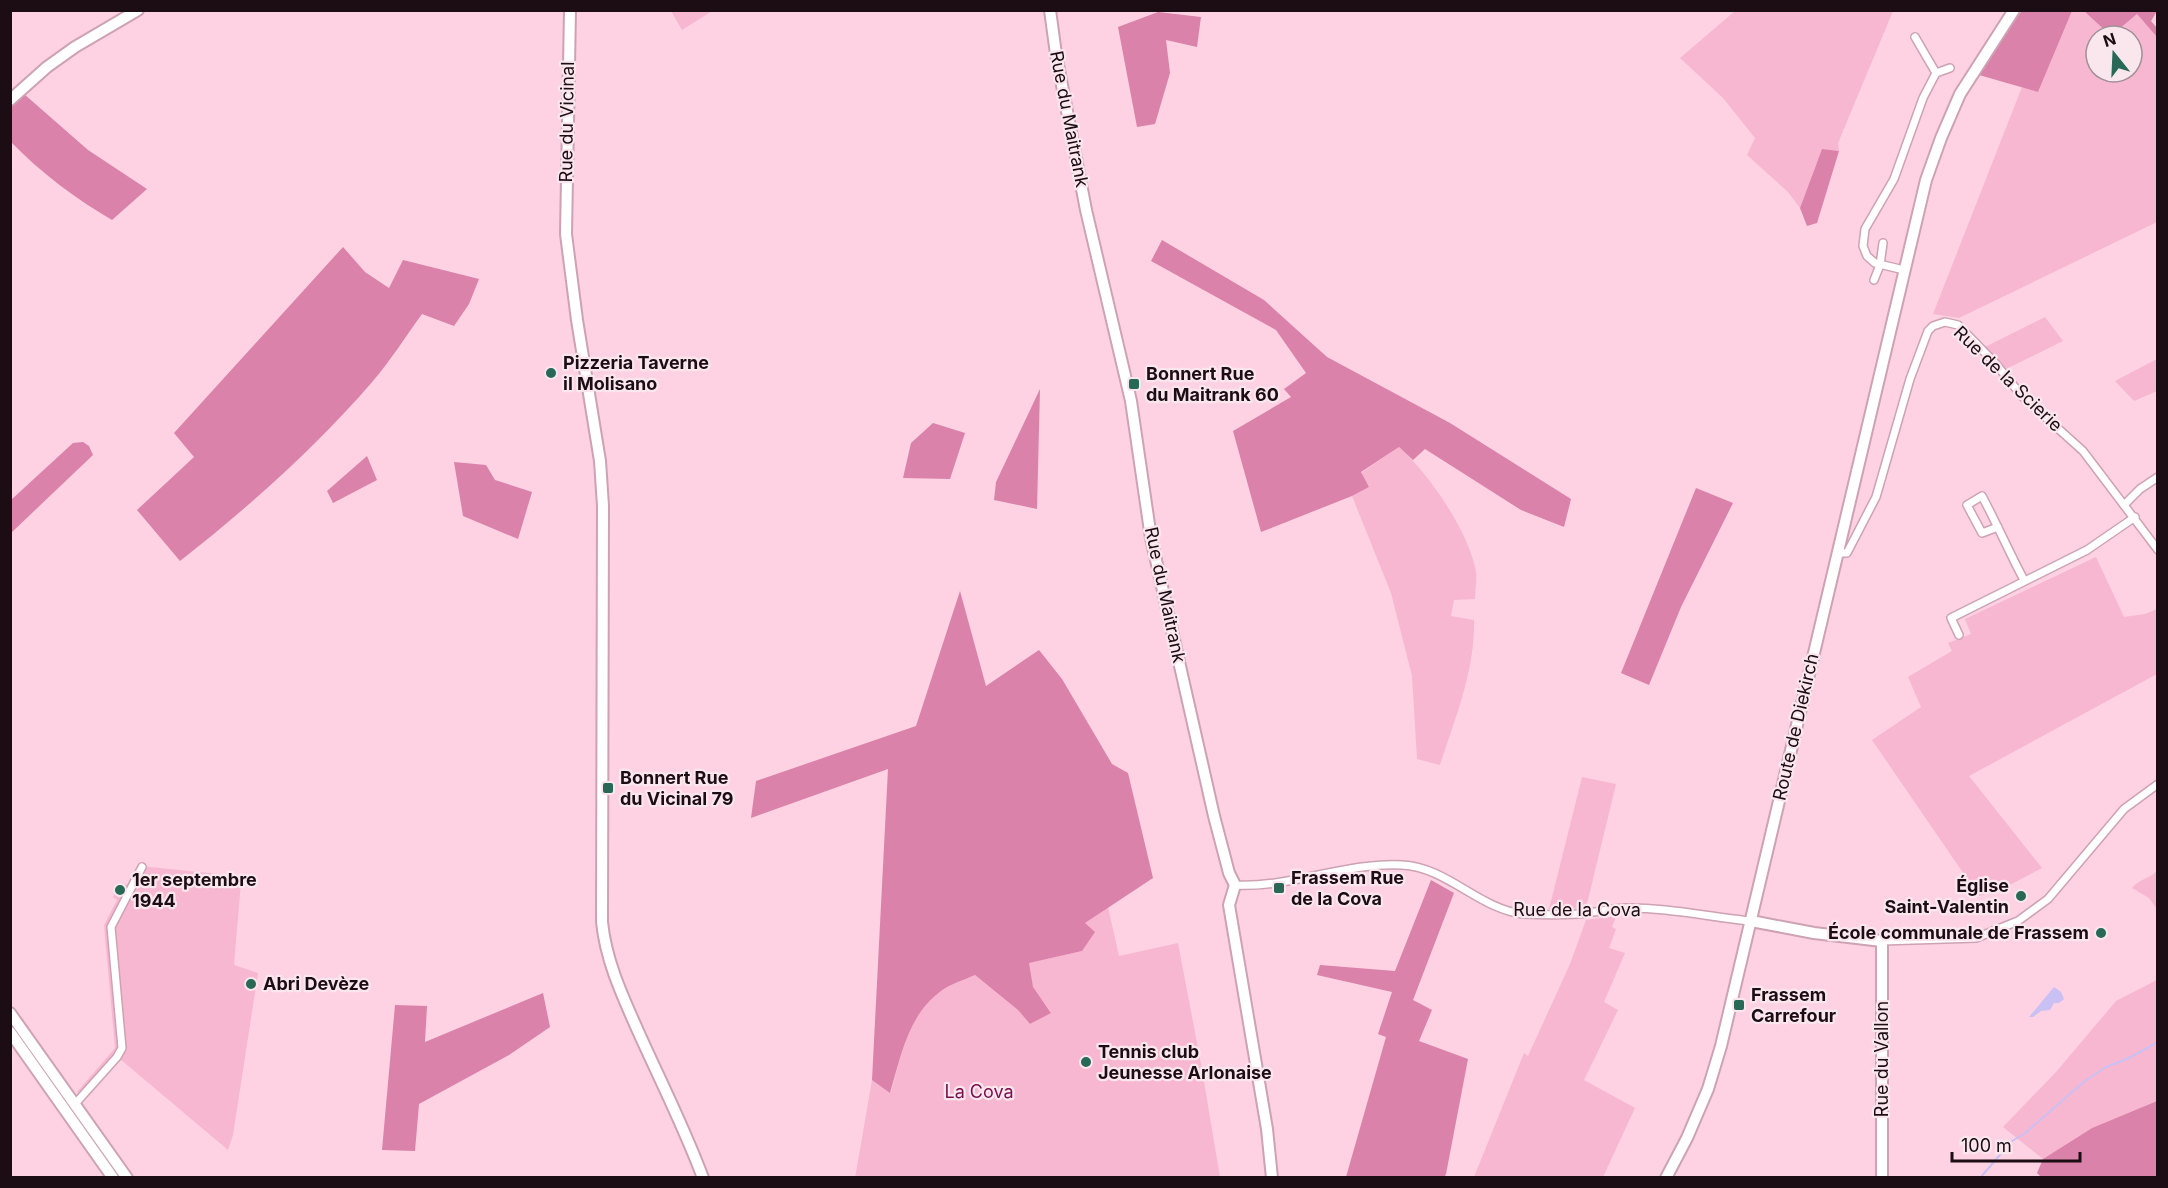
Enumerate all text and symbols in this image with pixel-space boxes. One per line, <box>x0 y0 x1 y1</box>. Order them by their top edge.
north arrow <box>2084 24 2144 84</box>
text: N <box>2100 28 2118 51</box>
street label: Rue du Maitrank <box>1046 49 1093 189</box>
street label: Rue du Vicinal <box>555 61 578 183</box>
street label: Rue de la Scierie <box>1950 322 2067 436</box>
place label: Pizzeria Taverne il Molisano <box>563 352 709 394</box>
place label: Bonnert Rue du Maitrank 60 <box>1146 363 1279 405</box>
marker: Pizzeria Taverne il Molisano <box>544 366 558 380</box>
marker: Bonnert Rue du Maitrank 60 <box>1127 377 1141 391</box>
street label: Rue du Maitrank <box>1141 525 1190 665</box>
street label: Route de Diekirch <box>1768 651 1823 802</box>
place label: Bonnert Rue du Vicinal 79 <box>620 767 733 809</box>
marker: Bonnert Rue du Vicinal 79 <box>601 781 615 795</box>
place label: Frassem Rue de la Cova <box>1291 867 1404 909</box>
place label: 1er septembre 1944 <box>132 869 257 911</box>
place label: Église Saint-Valentin <box>1884 875 2009 917</box>
marker: Frassem Rue de la Cova <box>1272 881 1286 895</box>
marker: 1er septembre 1944 <box>113 883 127 897</box>
marker: Église Saint-Valentin <box>2014 889 2028 903</box>
street label: Rue de la Cova <box>1513 899 1641 920</box>
place label: École communale de Frassem <box>1828 922 2089 943</box>
marker: École communale de Frassem <box>2094 926 2108 940</box>
place label: Abri Devèze <box>263 973 370 994</box>
marker: Abri Devèze <box>244 977 258 991</box>
place label: Frassem Carrefour <box>1751 984 1836 1026</box>
marker: Frassem Carrefour <box>1732 998 1746 1012</box>
street label: Rue du Vallon <box>1871 1001 1892 1117</box>
place label: Tennis club Jeunesse Arlonaise <box>1098 1041 1272 1083</box>
marker: Tennis club Jeunesse Arlonaise <box>1079 1055 1093 1069</box>
park label: La Cova <box>944 1081 1014 1102</box>
scale bar <box>1952 1125 2080 1163</box>
text: 100 m <box>1961 1135 2012 1156</box>

